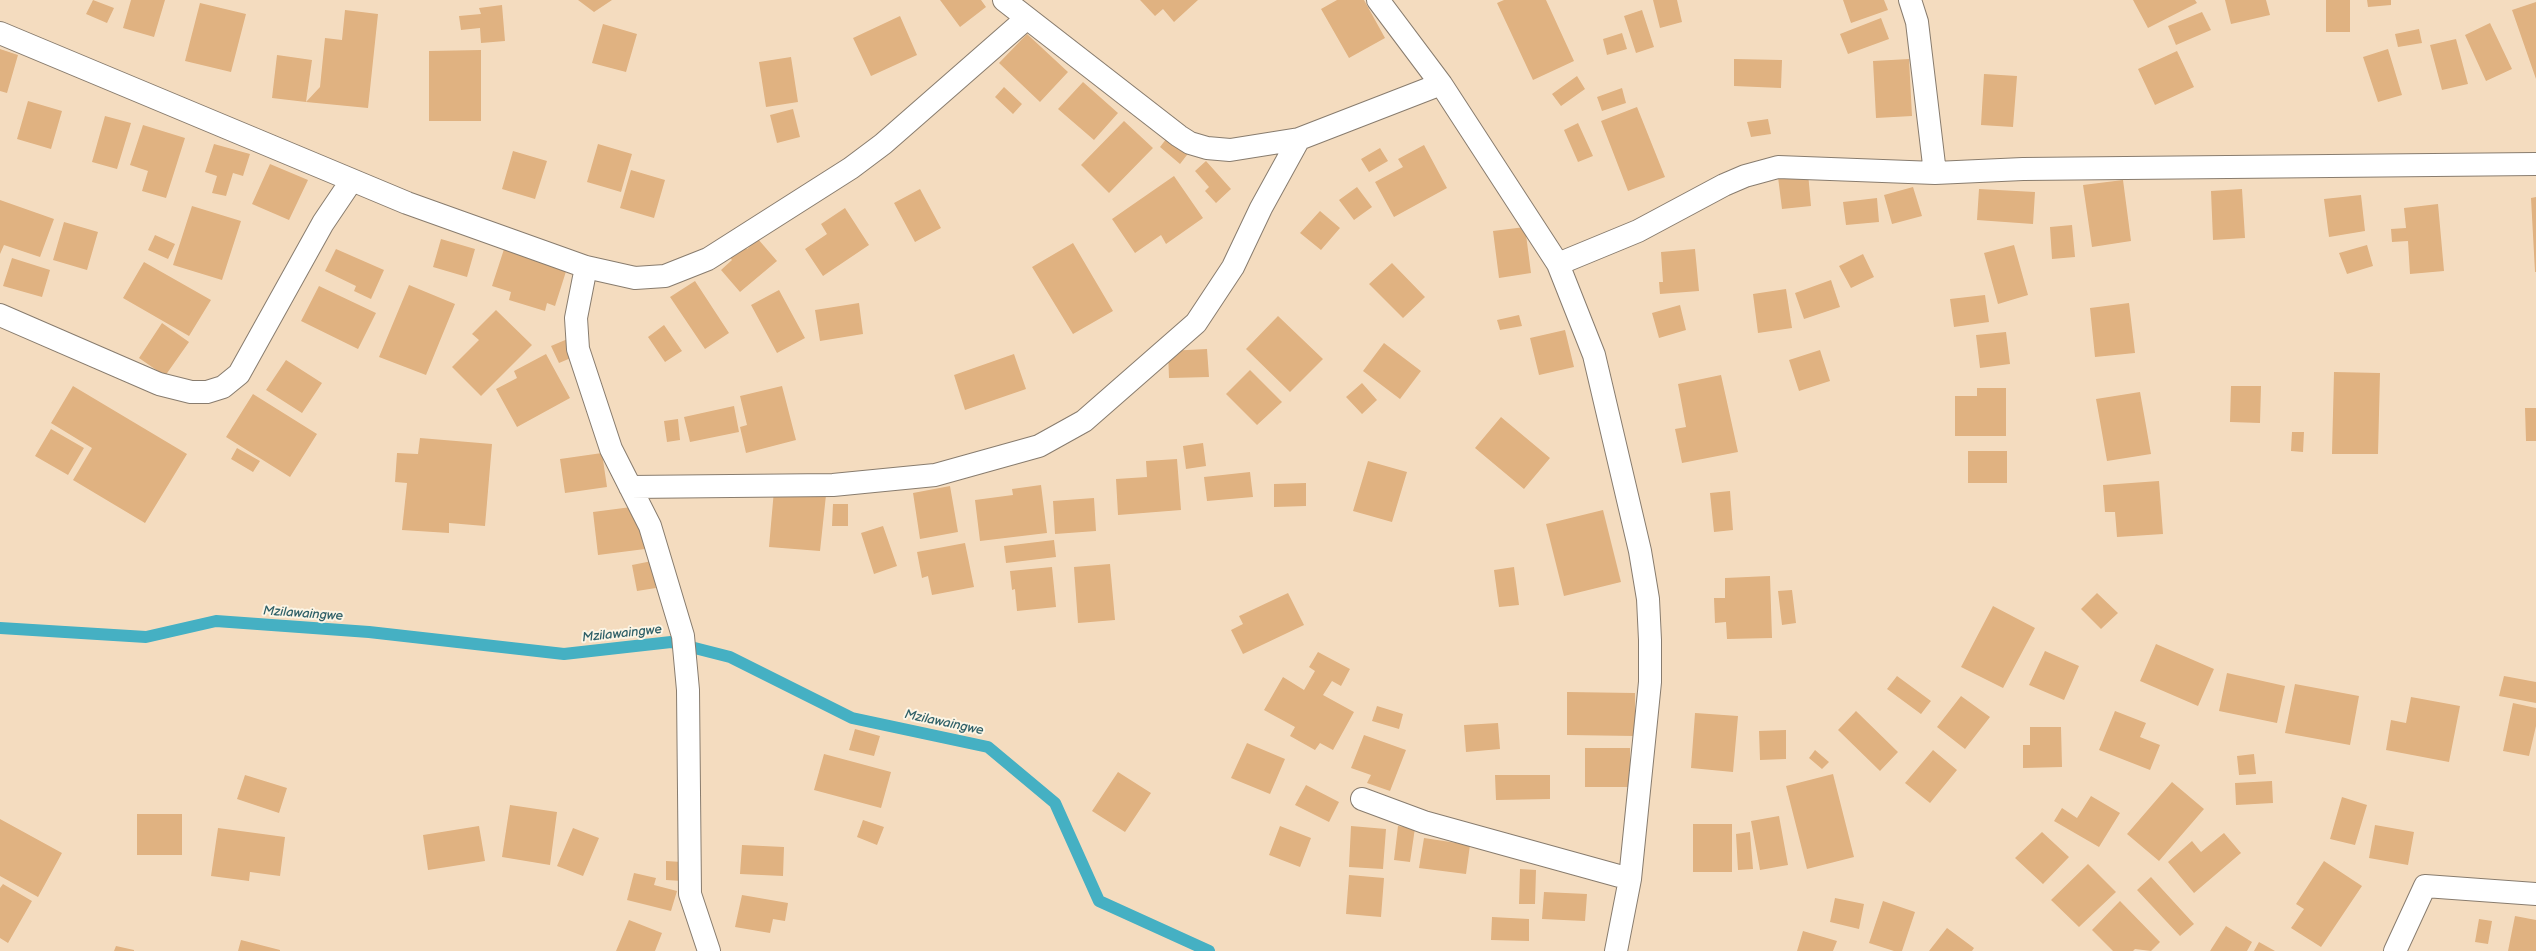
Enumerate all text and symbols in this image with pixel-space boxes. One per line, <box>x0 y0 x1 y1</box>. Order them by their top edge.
water label: Mzilawaingwe <box>262 603 344 625</box>
water label: Mzilawaingwe <box>581 622 663 646</box>
water label: Mzilawaingwe <box>903 707 985 739</box>

